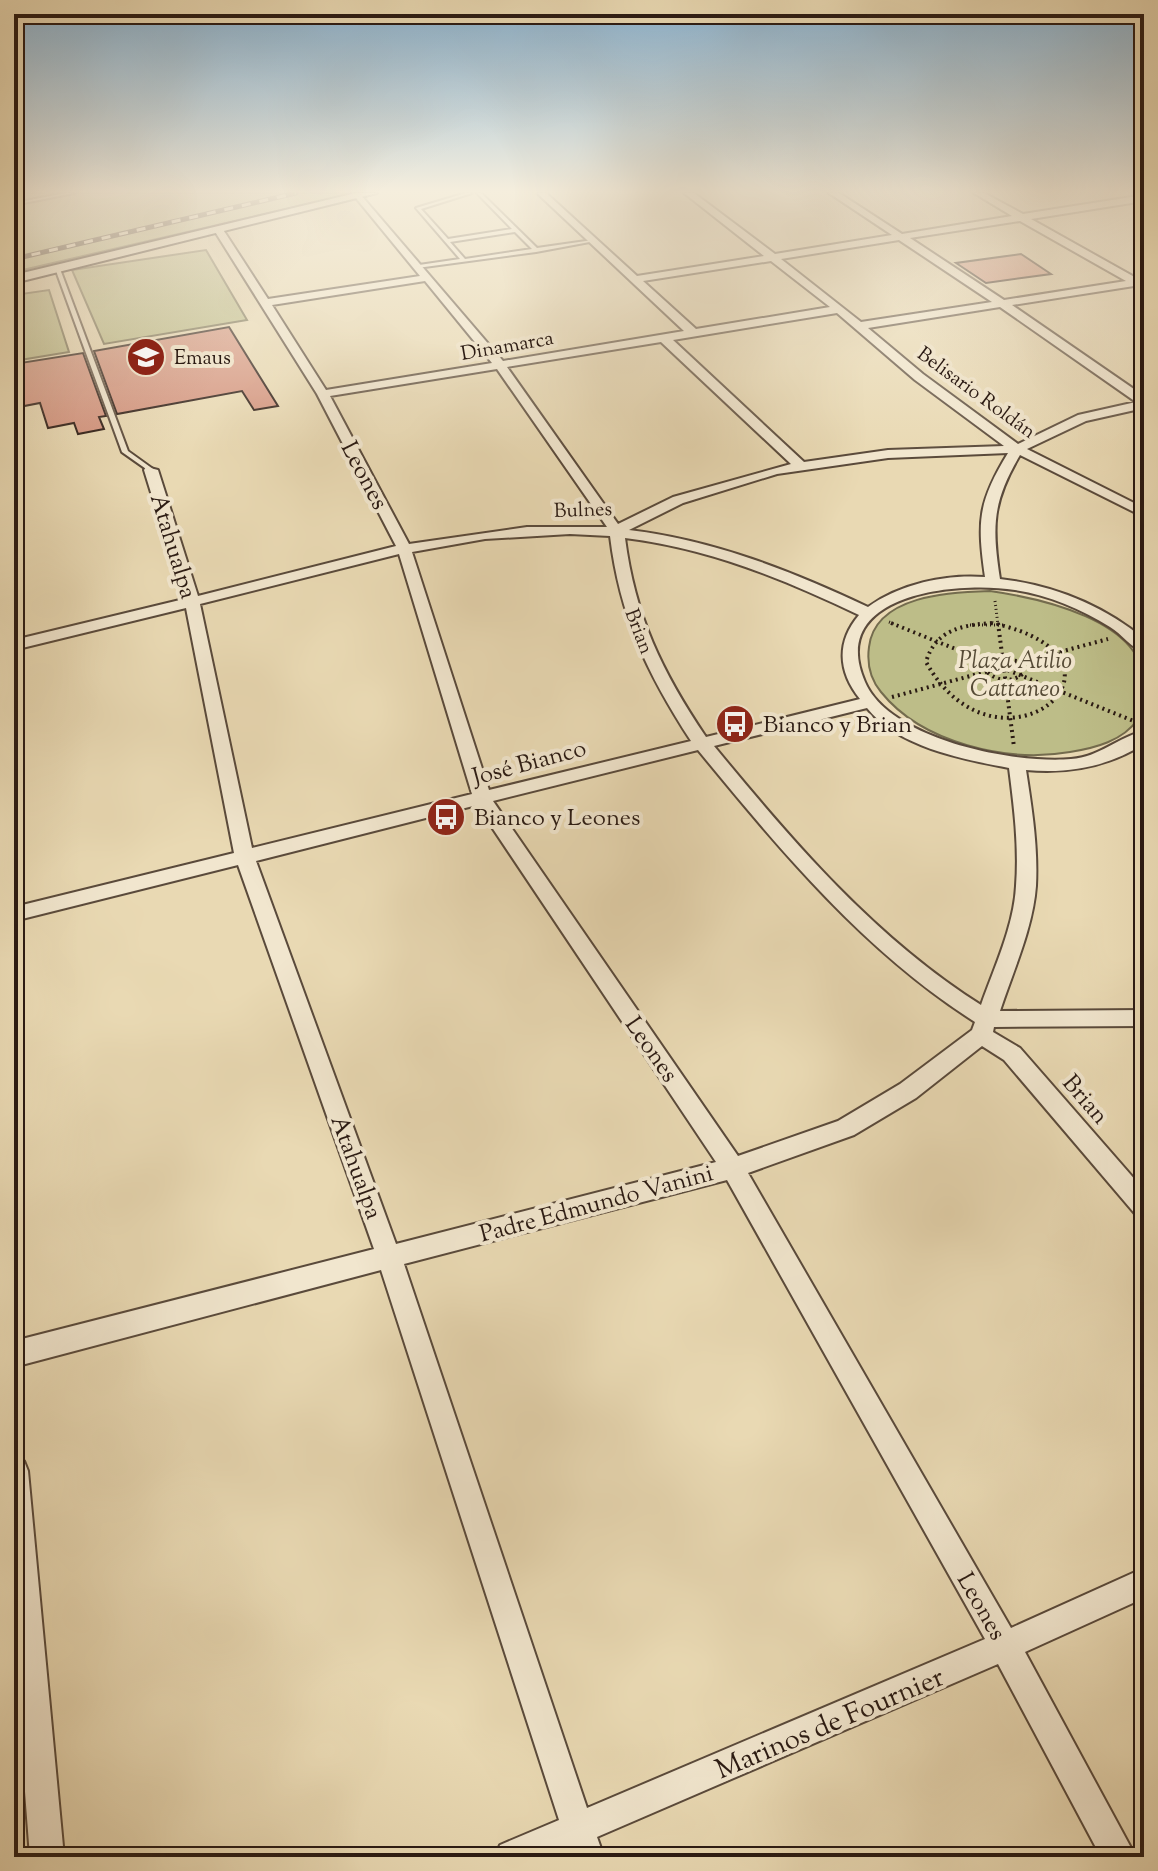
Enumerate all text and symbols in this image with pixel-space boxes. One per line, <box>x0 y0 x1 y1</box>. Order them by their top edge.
street label: Dinamarca <box>459 325 556 370</box>
school or university icon: Emaus <box>125 336 167 378</box>
street label: Belisario Roldán <box>910 341 1041 447</box>
place label: Emaus <box>174 345 231 374</box>
street label: Leones <box>331 436 395 516</box>
street label: Atahualpa <box>140 490 204 603</box>
street label: Bulnes <box>553 496 613 527</box>
street label: Brian <box>616 605 660 659</box>
park label: Plaza Atilio Cattaneo <box>958 645 1072 707</box>
bus stop icon: Bianco y Brian <box>714 703 756 745</box>
place label: Bianco y Brian <box>763 709 912 743</box>
street label: José Bianco <box>467 732 590 796</box>
bus stop icon: Bianco y Leones <box>425 796 467 838</box>
place label: Bianco y Leones <box>474 802 640 836</box>
street label: Leones <box>615 1010 685 1090</box>
street label: Brian <box>1053 1068 1116 1133</box>
street label: Atahualpa <box>321 1111 390 1224</box>
street label: Padre Edmundo Vanini <box>476 1157 717 1252</box>
street label: Leones <box>947 1567 1013 1647</box>
street label: Marinos de Fournier <box>710 1658 951 1791</box>

